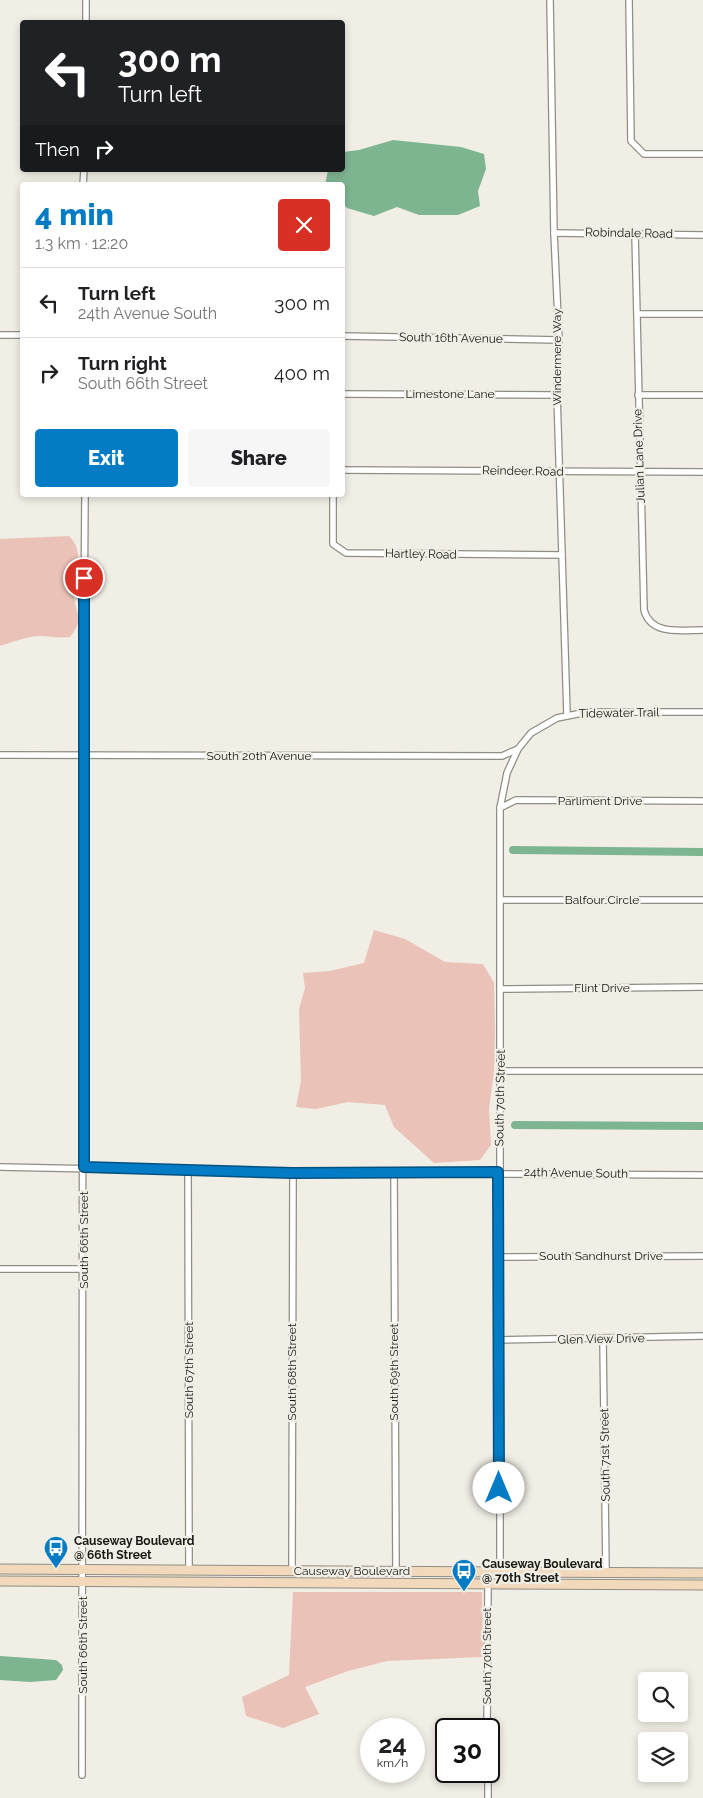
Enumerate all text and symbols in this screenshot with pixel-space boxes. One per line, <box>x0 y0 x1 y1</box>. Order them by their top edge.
text: 300 m <box>118 39 222 80</box>
icon: left <box>35 40 100 105</box>
text: Turn left <box>118 81 202 107</box>
icon: right <box>90 135 118 163</box>
text: Then <box>35 138 80 160</box>
text: 4 min <box>35 197 114 232</box>
button: close <box>278 199 330 251</box>
street label: Robindale Road <box>585 225 673 241</box>
text: 1.3 km · 12:20 <box>35 234 128 253</box>
text: Turn left <box>78 282 155 304</box>
icon: left <box>35 289 63 317</box>
text: 300 m <box>274 292 330 314</box>
text: 24th Avenue South <box>78 304 217 323</box>
street label: Windermere Way <box>550 308 564 406</box>
street label: South 16th Avenue <box>399 330 503 346</box>
text: Turn right <box>78 352 167 374</box>
icon: right <box>35 359 63 387</box>
text: 400 m <box>274 362 330 384</box>
text: South 66th Street <box>78 374 208 393</box>
street label: Limestone Lane <box>405 387 495 401</box>
street label: Julian Lane Drive <box>630 408 648 504</box>
button: Exit <box>35 429 178 487</box>
button: Share <box>188 429 330 487</box>
street label: Reindeer Road <box>482 463 564 479</box>
street label: Hartley Road <box>385 546 457 562</box>
pin <box>63 557 105 599</box>
icon: arrive <box>70 564 98 592</box>
street label: Tidewater Trail <box>578 705 660 721</box>
street label: South 20th Avenue <box>206 749 312 763</box>
street label: Parliment Drive <box>558 794 642 808</box>
street label: Balfour Circle <box>565 893 639 907</box>
street label: Flint Drive <box>574 981 630 995</box>
street label: South 70th Street <box>492 1050 508 1146</box>
street label: 24th Avenue South <box>524 1165 628 1181</box>
street label: South 66th Street <box>77 1191 91 1289</box>
street label: South Sandhurst Drive <box>539 1249 663 1263</box>
street label: South 67th Street <box>182 1322 196 1418</box>
street label: South 68th Street <box>285 1323 299 1421</box>
street label: South 69th Street <box>387 1323 401 1421</box>
street label: Glen View Drive <box>557 1331 645 1347</box>
street label: South 71st Street <box>597 1408 613 1502</box>
position arrow <box>472 1461 524 1513</box>
place label: Causeway Boulevard @ 66th Street <box>74 1534 195 1562</box>
bus stop icon: Causeway Boulevard @ 66th Street <box>43 1535 69 1569</box>
place label: Causeway Boulevard @ 70th Street <box>482 1557 603 1585</box>
bus stop icon: Causeway Boulevard @ 70th Street <box>451 1558 477 1592</box>
street label: Causeway Boulevard <box>294 1564 410 1578</box>
street label: South 66th Street <box>76 1596 90 1694</box>
street label: South 70th Street <box>480 1608 494 1704</box>
map controls <box>638 1672 688 1782</box>
button: search <box>638 1672 688 1722</box>
speed limit sign: 30 <box>435 1718 500 1783</box>
text: 24 <box>378 1729 407 1759</box>
button: layers <box>638 1732 688 1782</box>
text: km/h <box>377 1756 408 1770</box>

